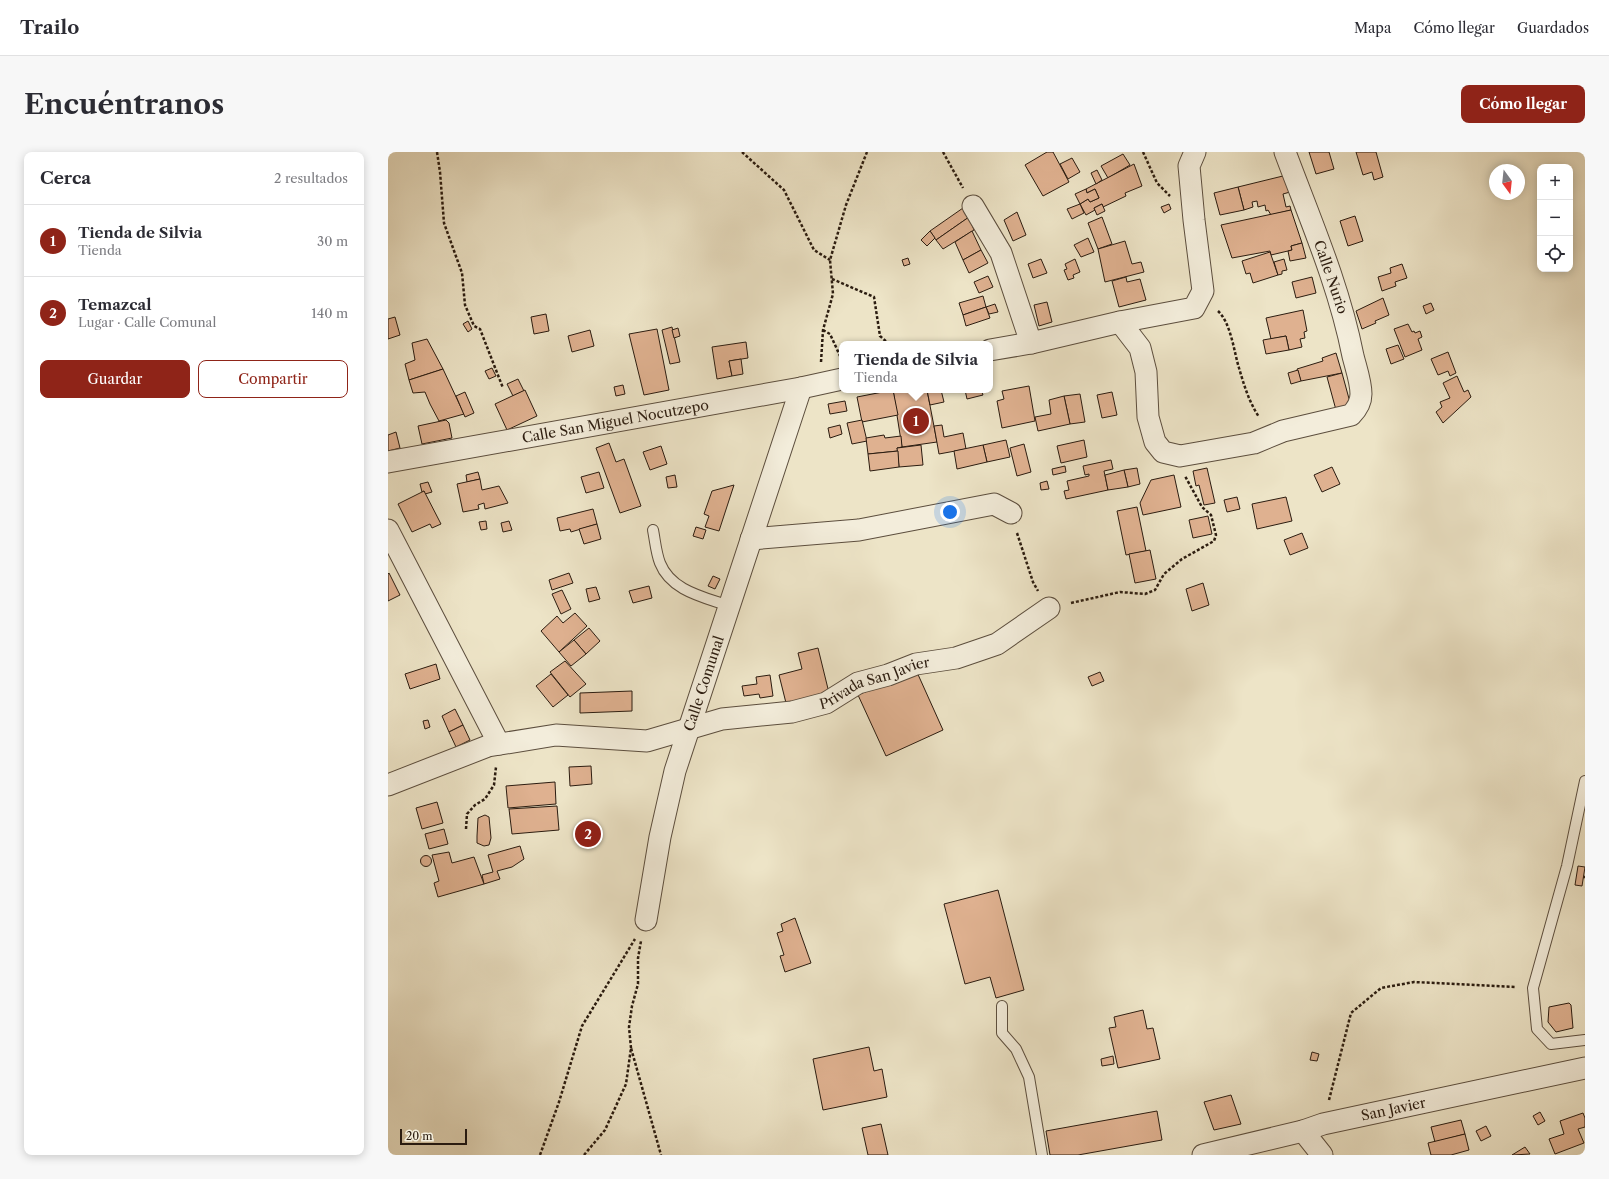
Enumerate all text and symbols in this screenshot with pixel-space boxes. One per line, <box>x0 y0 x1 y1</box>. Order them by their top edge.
text: Trailo <box>20 16 79 39</box>
text: Mapa <box>1354 19 1391 37</box>
text: Cómo llegar <box>1413 19 1495 37</box>
text: Guardados <box>1517 19 1589 37</box>
button: Cómo llegar <box>1461 85 1585 123</box>
text: Encuéntranos <box>24 87 224 121</box>
north arrow <box>1489 164 1525 200</box>
map controls <box>1537 164 1573 272</box>
button: + <box>1537 164 1573 200</box>
text: Cerca <box>40 168 91 188</box>
text: 2 resultados <box>274 170 348 186</box>
button: − <box>1537 200 1573 236</box>
text: Tienda de Silvia <box>78 223 202 242</box>
text: 1 <box>50 233 56 249</box>
text: 30 m <box>317 233 348 249</box>
button: locate <box>1537 236 1573 272</box>
street label: Calle Nurio <box>1310 238 1352 316</box>
text: Tienda <box>78 242 122 258</box>
text: Temazcal <box>78 295 152 314</box>
text: 2 <box>49 305 57 321</box>
text: 140 m <box>311 305 348 321</box>
text: Lugar · Calle Comunal <box>78 314 216 330</box>
popup <box>839 341 993 393</box>
text: Tienda de Silvia <box>854 350 978 369</box>
button: Guardar <box>40 360 190 398</box>
button: Compartir <box>198 360 348 398</box>
text: Tienda <box>854 369 898 385</box>
street label: Calle San Miguel Nocutzepo <box>521 396 710 447</box>
pin: 1 <box>903 406 929 436</box>
your location <box>940 502 960 522</box>
street label: Calle Comunal <box>680 633 728 734</box>
street label: Privada San Javier <box>817 653 931 713</box>
pin: 2 <box>575 819 601 849</box>
street label: San Javier <box>1359 1093 1427 1125</box>
scale bar <box>400 1127 467 1146</box>
text: 20 m <box>406 1129 432 1143</box>

